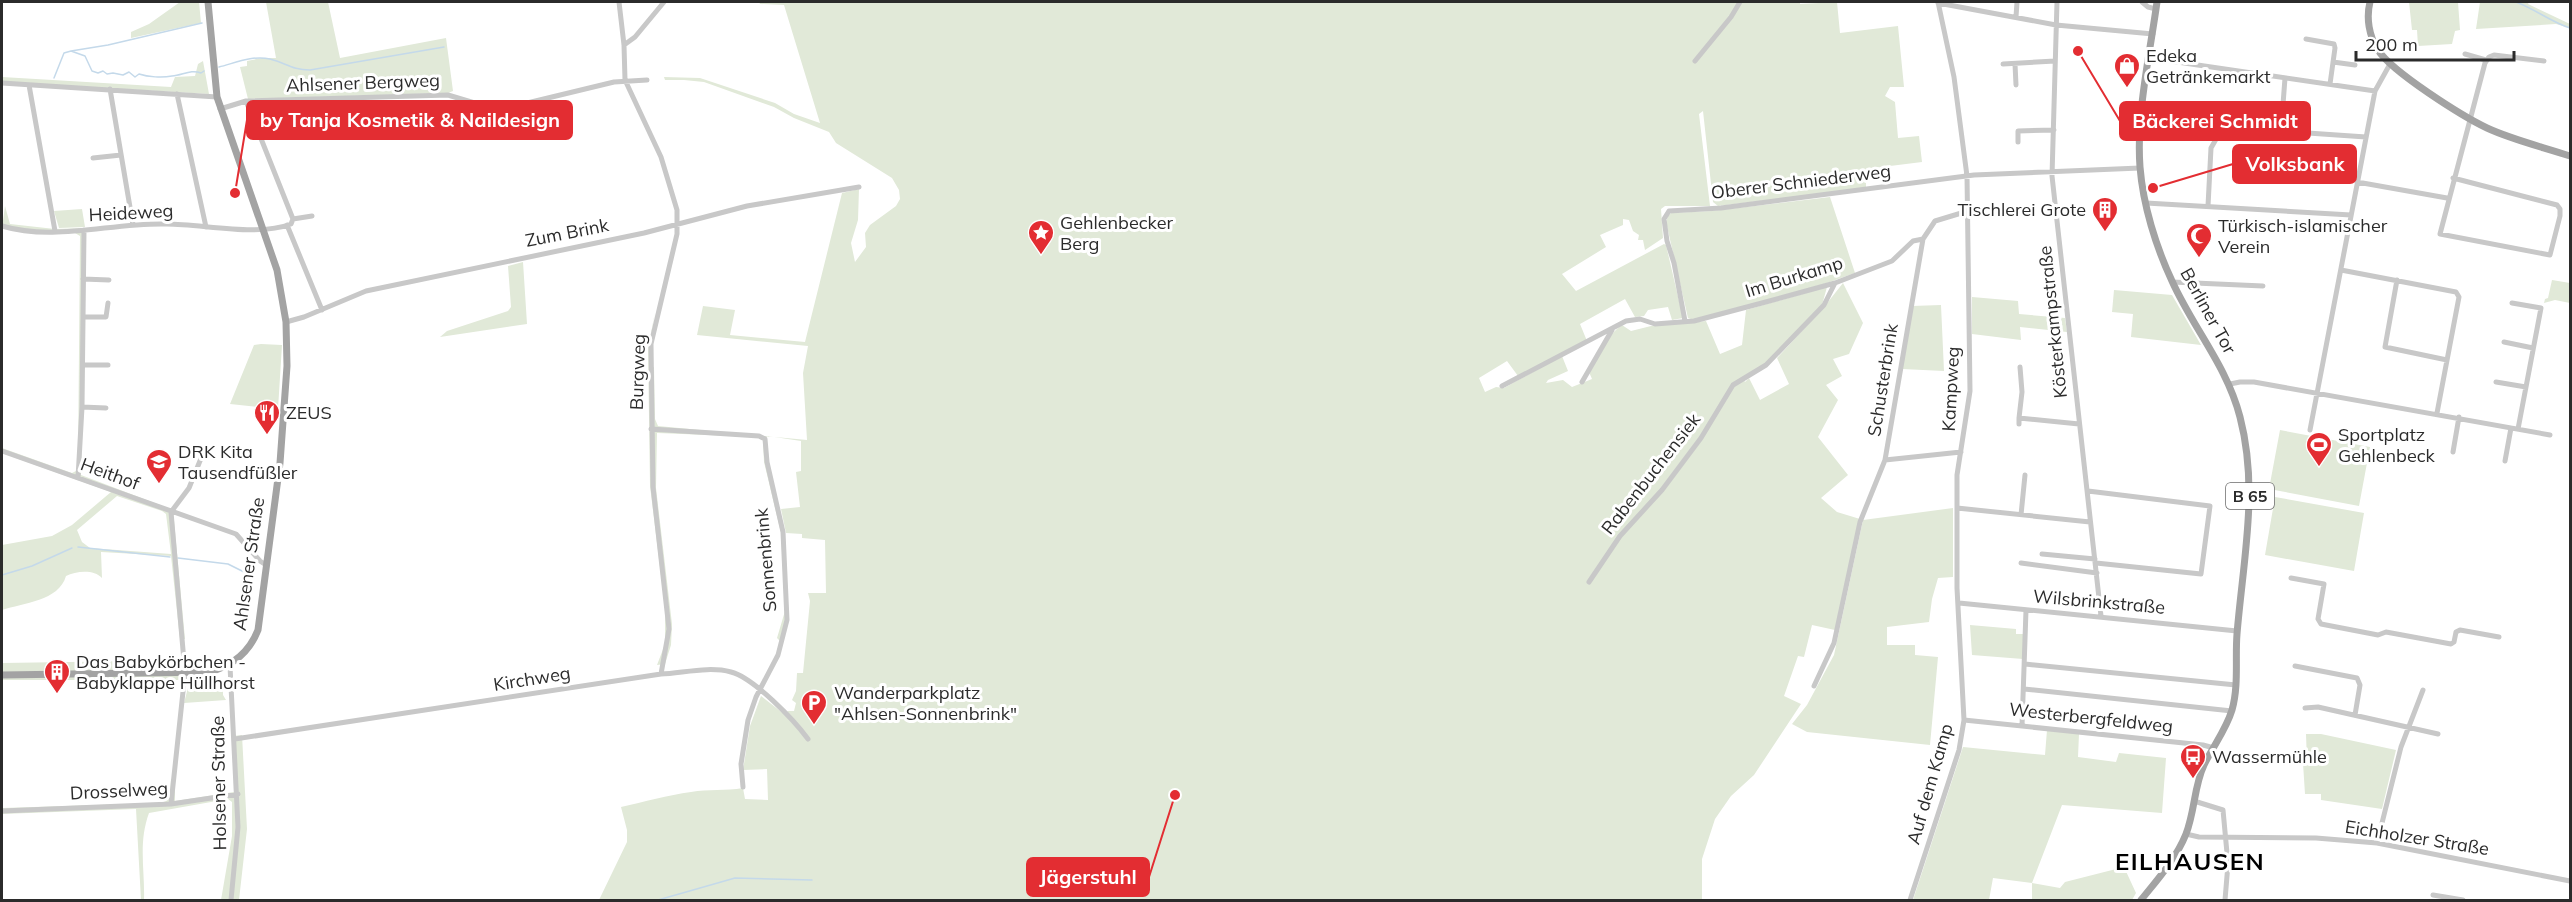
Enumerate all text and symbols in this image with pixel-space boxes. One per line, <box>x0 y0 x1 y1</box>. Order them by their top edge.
scale bar <box>2356 24 2514 62</box>
text: 200 m <box>2365 33 2418 56</box>
place label: Edeka Getränkemarkt <box>2146 44 2270 88</box>
shop icon: Edeka Getränkemarkt <box>2112 51 2142 89</box>
street label: Ahlsener Bergweg <box>286 68 440 97</box>
callout: by Tanja Kosmetik & Naildesign <box>247 101 572 139</box>
callout: Bäckerei Schmidt <box>2120 102 2310 140</box>
text: by Tanja Kosmetik & Naildesign <box>260 107 560 132</box>
text: Bäckerei Schmidt <box>2132 108 2298 133</box>
callout: Volksbank <box>2233 145 2356 183</box>
text: Volksbank <box>2244 151 2345 176</box>
street label: Oberer Schniederweg <box>1710 159 1892 204</box>
building icon: Tischlerei Grote <box>2090 195 2120 233</box>
place label: Tischlerei Grote <box>1957 198 2086 221</box>
street label: Heideweg <box>88 199 174 226</box>
place label: Gehlenbecker Berg <box>1060 211 1173 255</box>
street label: Zum Brink <box>523 213 611 252</box>
place label: Türkisch-islamischer Verein <box>2218 214 2388 258</box>
place icon: Gehlenbecker Berg <box>1026 218 1056 256</box>
mosque icon: Türkisch-islamischer Verein <box>2184 221 2214 259</box>
street label: Kösterkampstraße <box>2033 245 2072 399</box>
street label: Im Burkamp <box>1742 251 1845 302</box>
street label: Berliner Tor <box>2175 264 2242 358</box>
street label: Schusterbrink <box>1862 321 1903 438</box>
street label: Burgweg <box>625 334 650 410</box>
street label: Kampweg <box>1937 346 1964 432</box>
restaurant icon: ZEUS <box>252 398 282 436</box>
place label: ZEUS <box>286 401 332 424</box>
street label: Rabenbuchensiek <box>1596 408 1706 539</box>
place label: Sportplatz Gehlenbeck <box>2338 423 2436 467</box>
sports icon: Sportplatz Gehlenbeck <box>2304 430 2334 468</box>
place label: DRK Kita Tausendfüßler <box>178 440 298 484</box>
school or university icon: DRK Kita Tausendfüßler <box>144 447 174 485</box>
street label: Heithof <box>78 452 144 495</box>
road number: B 65 <box>2226 483 2274 509</box>
street label: Ahlsener Straße <box>228 496 269 632</box>
street label: Sonnenbrink <box>749 506 782 613</box>
street label: Wilsbrinkstraße <box>2032 584 2166 619</box>
place label: Das Babykörbchen - Babyklappe Hüllhorst <box>76 650 255 694</box>
building icon: Das Babykörbchen - Babyklappe Hüllhorst <box>42 657 72 695</box>
street label: Kirchweg <box>492 661 572 696</box>
place label: Wanderparkplatz "Ahlsen-Sonnenbrink" <box>834 681 1017 725</box>
parking icon: Wanderparkplatz "Ahlsen-Sonnenbrink" <box>799 688 829 726</box>
street label: Westerbergfeldweg <box>2008 697 2174 738</box>
street label: Holsener Straße <box>206 716 231 850</box>
street label: Auf dem Kamp <box>1901 721 1958 847</box>
bus stop icon: Wassermühle <box>2178 742 2208 780</box>
place label: Wassermühle <box>2212 745 2327 768</box>
street label: Drosselweg <box>69 776 169 805</box>
street label: Eichholzer Straße <box>2343 815 2491 860</box>
district label: EILHAUSEN <box>2115 846 2265 876</box>
callout: Jägerstuhl <box>1027 858 1149 896</box>
text: Jägerstuhl <box>1039 864 1137 889</box>

